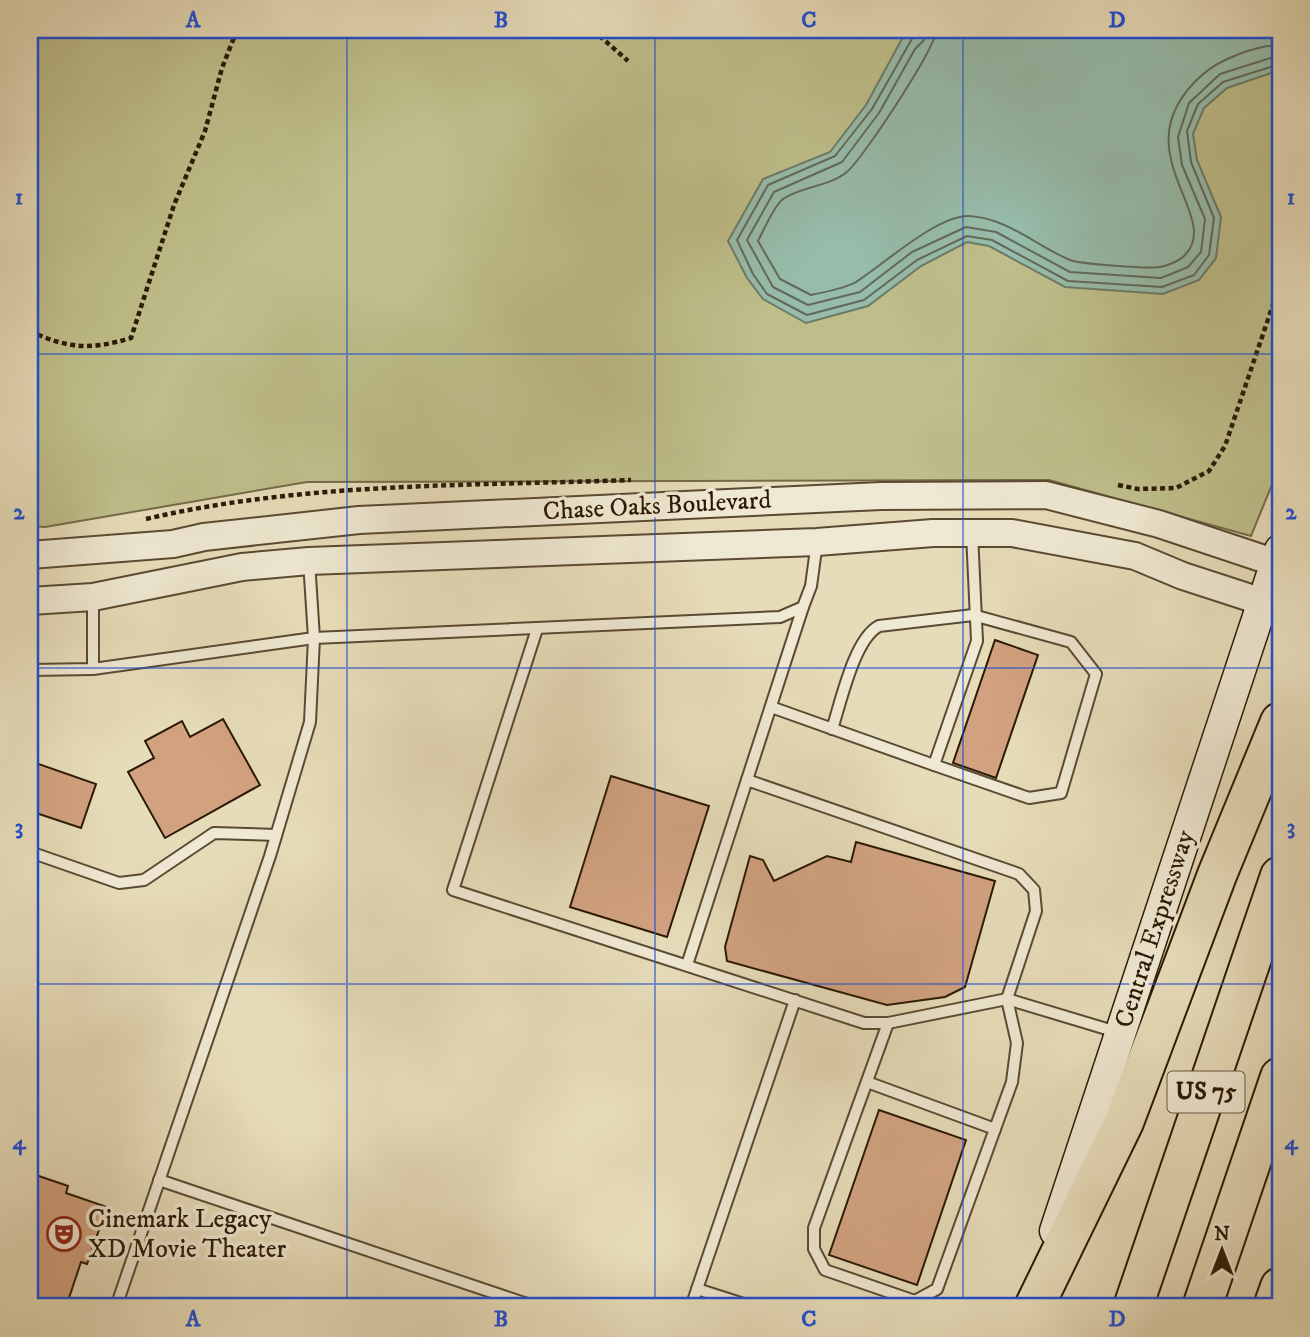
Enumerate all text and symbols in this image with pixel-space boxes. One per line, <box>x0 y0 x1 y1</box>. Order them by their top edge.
text: A <box>185 6 202 35</box>
text: B <box>494 6 508 35</box>
text: C <box>801 6 817 35</box>
text: D <box>1108 6 1126 35</box>
text: 1 <box>15 183 23 212</box>
text: 1 <box>1287 183 1295 212</box>
street label: Chase Oaks Boulevard <box>542 484 772 528</box>
text: 2 <box>13 498 25 527</box>
text: 2 <box>1285 498 1297 527</box>
text: 3 <box>15 813 23 842</box>
text: 3 <box>1287 813 1295 842</box>
street label: Central Expressway <box>1108 825 1203 1032</box>
road number: US 75 <box>1168 1072 1244 1112</box>
text: 4 <box>12 1128 27 1157</box>
text: 4 <box>1284 1128 1299 1157</box>
place label: Cinemark Legacy XD Movie Theater <box>88 1203 286 1266</box>
north arrow <box>1188 1214 1258 1284</box>
theatre icon: Cinemark Legacy XD Movie Theater <box>45 1215 83 1253</box>
text: N <box>1214 1223 1230 1246</box>
text: A <box>185 1305 202 1334</box>
text: B <box>494 1305 508 1334</box>
text: C <box>801 1305 817 1334</box>
text: D <box>1108 1305 1126 1334</box>

